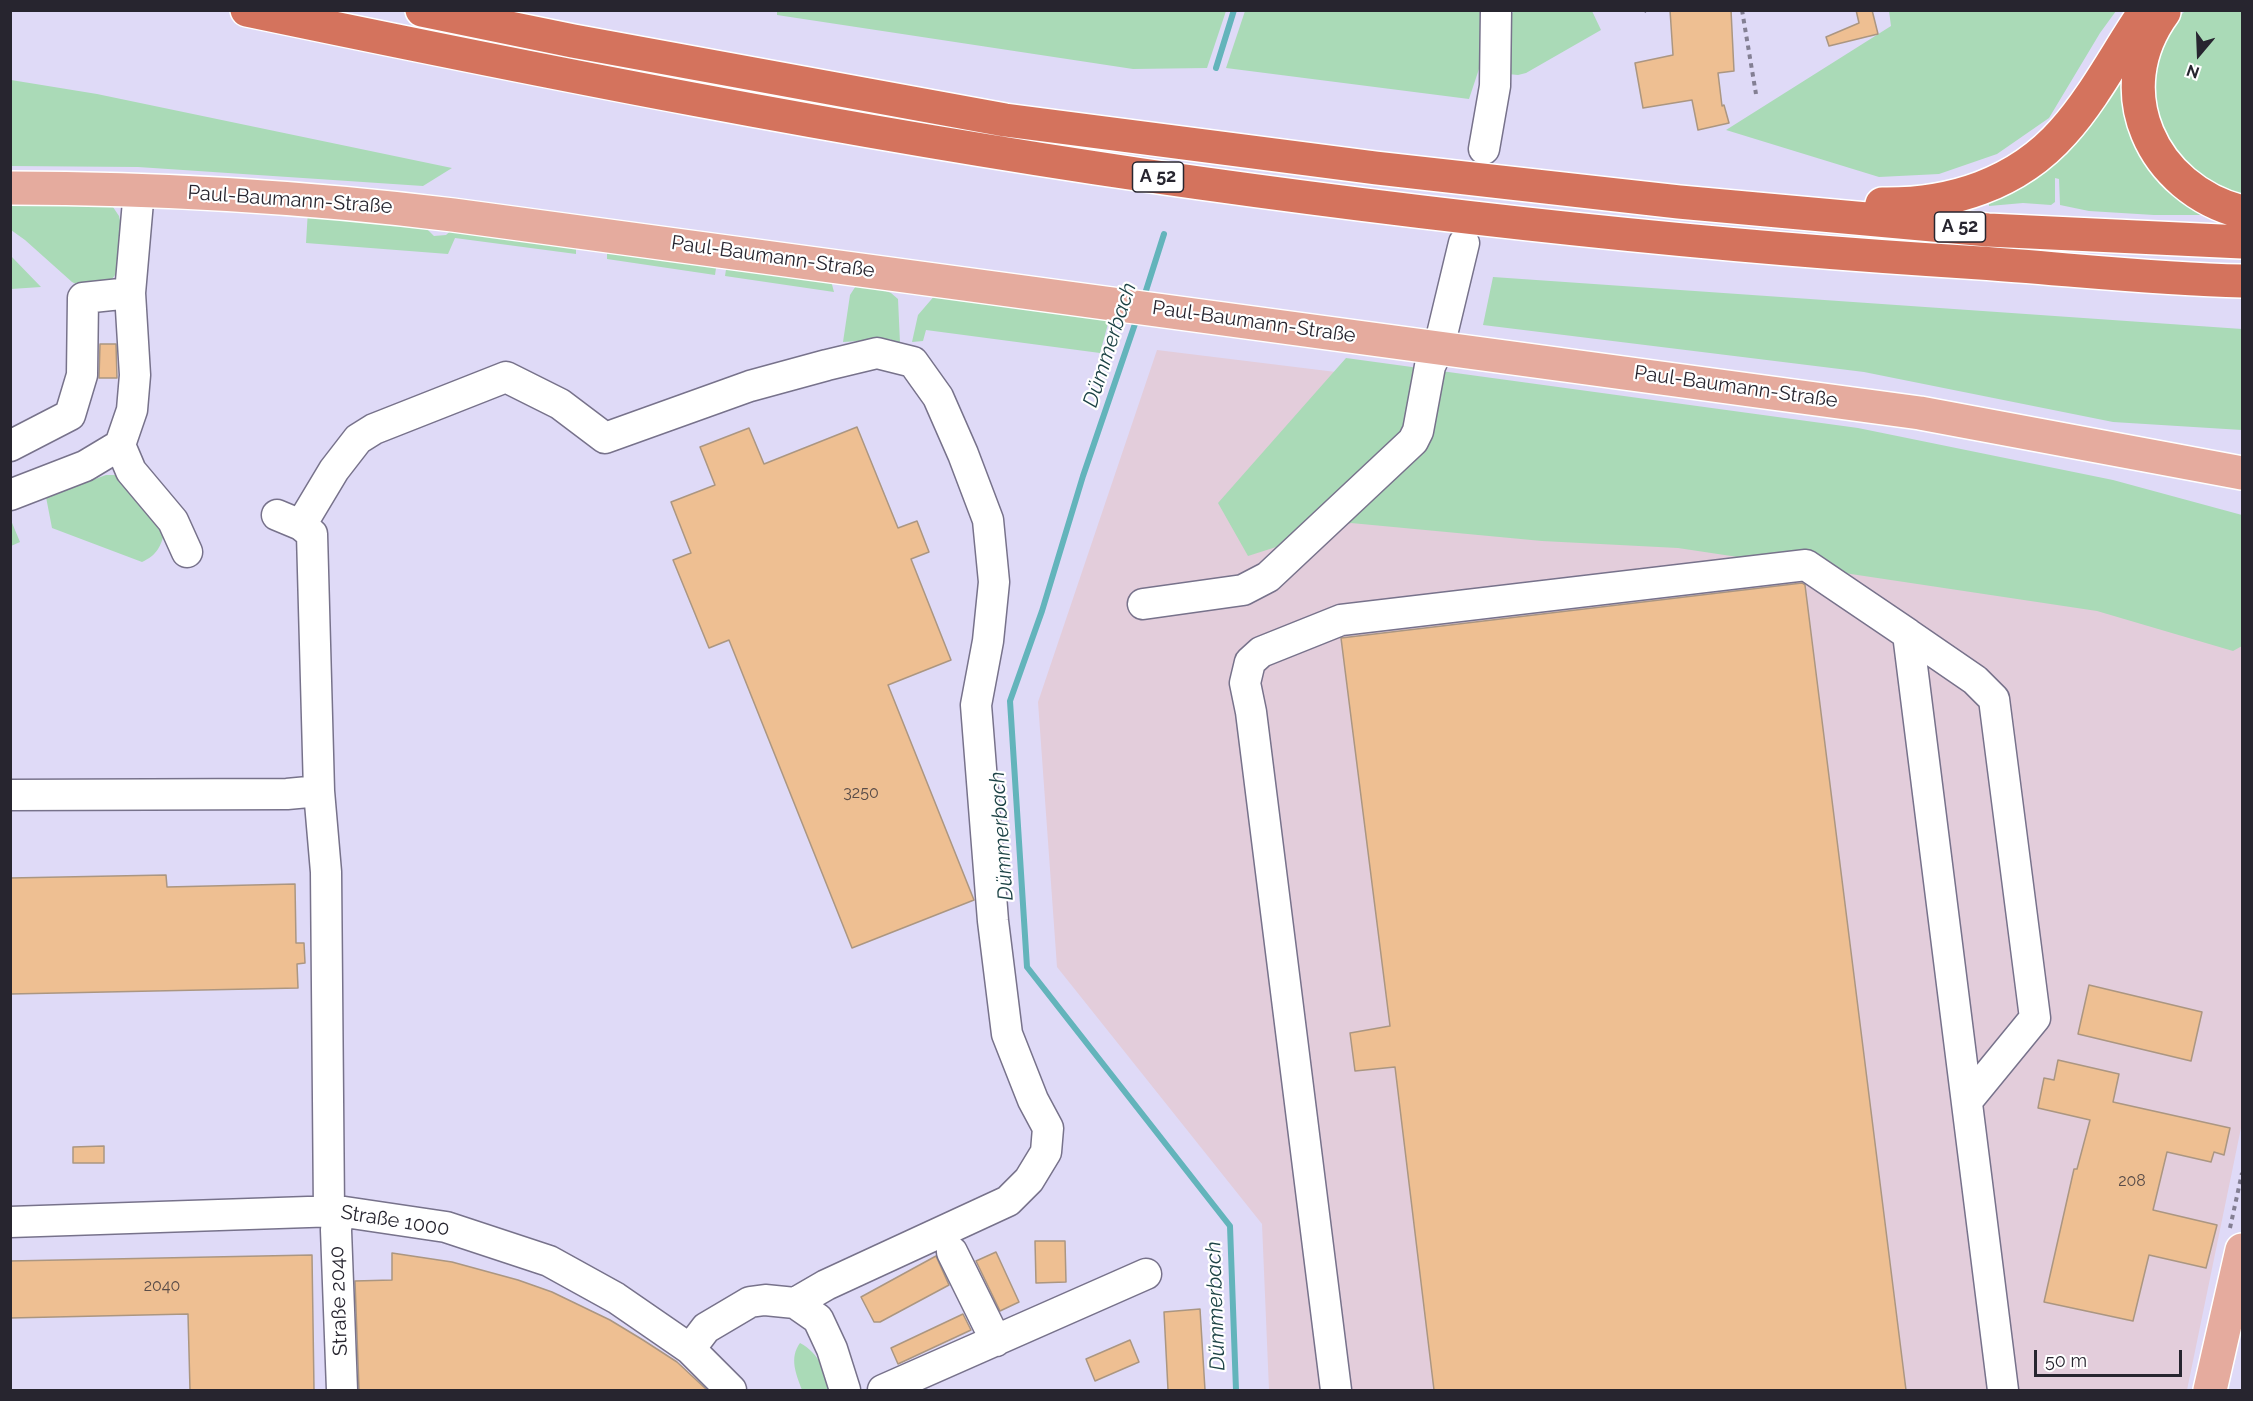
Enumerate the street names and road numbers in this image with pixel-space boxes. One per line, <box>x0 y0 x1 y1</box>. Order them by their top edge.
road number: A 52 <box>1132 162 1184 192</box>
street label: Paul-Baumann-Straße <box>187 181 393 219</box>
road number: A 52 <box>1934 212 1986 242</box>
street label: Paul-Baumann-Straße <box>670 231 876 283</box>
street label: Paul-Baumann-Straße <box>1151 296 1357 348</box>
street label: Paul-Baumann-Straße <box>1633 361 1839 413</box>
street label: Straße 1000 <box>339 1201 451 1241</box>
street label: Straße 2040 <box>325 1246 353 1356</box>

